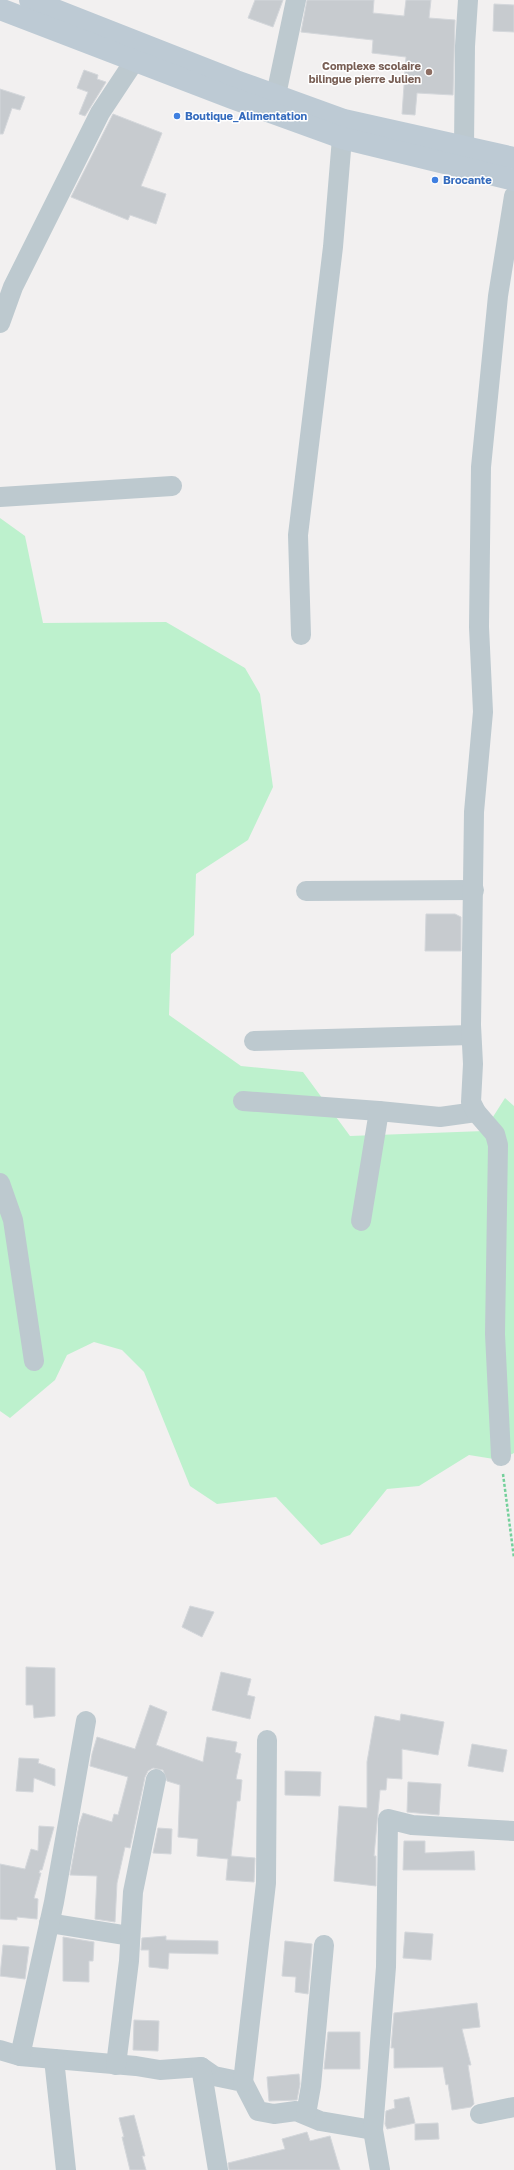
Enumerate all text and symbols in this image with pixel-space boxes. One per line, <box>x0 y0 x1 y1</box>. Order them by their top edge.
place label: Complexe scolaire bilingue pierre Julien <box>309 59 421 85</box>
marker: Complexe scolaire bilingue pierre Julien <box>424 67 434 77</box>
place label: Boutique_Alimentation <box>185 109 308 123</box>
marker: Boutique_Alimentation <box>172 111 182 121</box>
place label: Brocante <box>443 173 492 186</box>
marker: Brocante <box>430 175 440 185</box>

